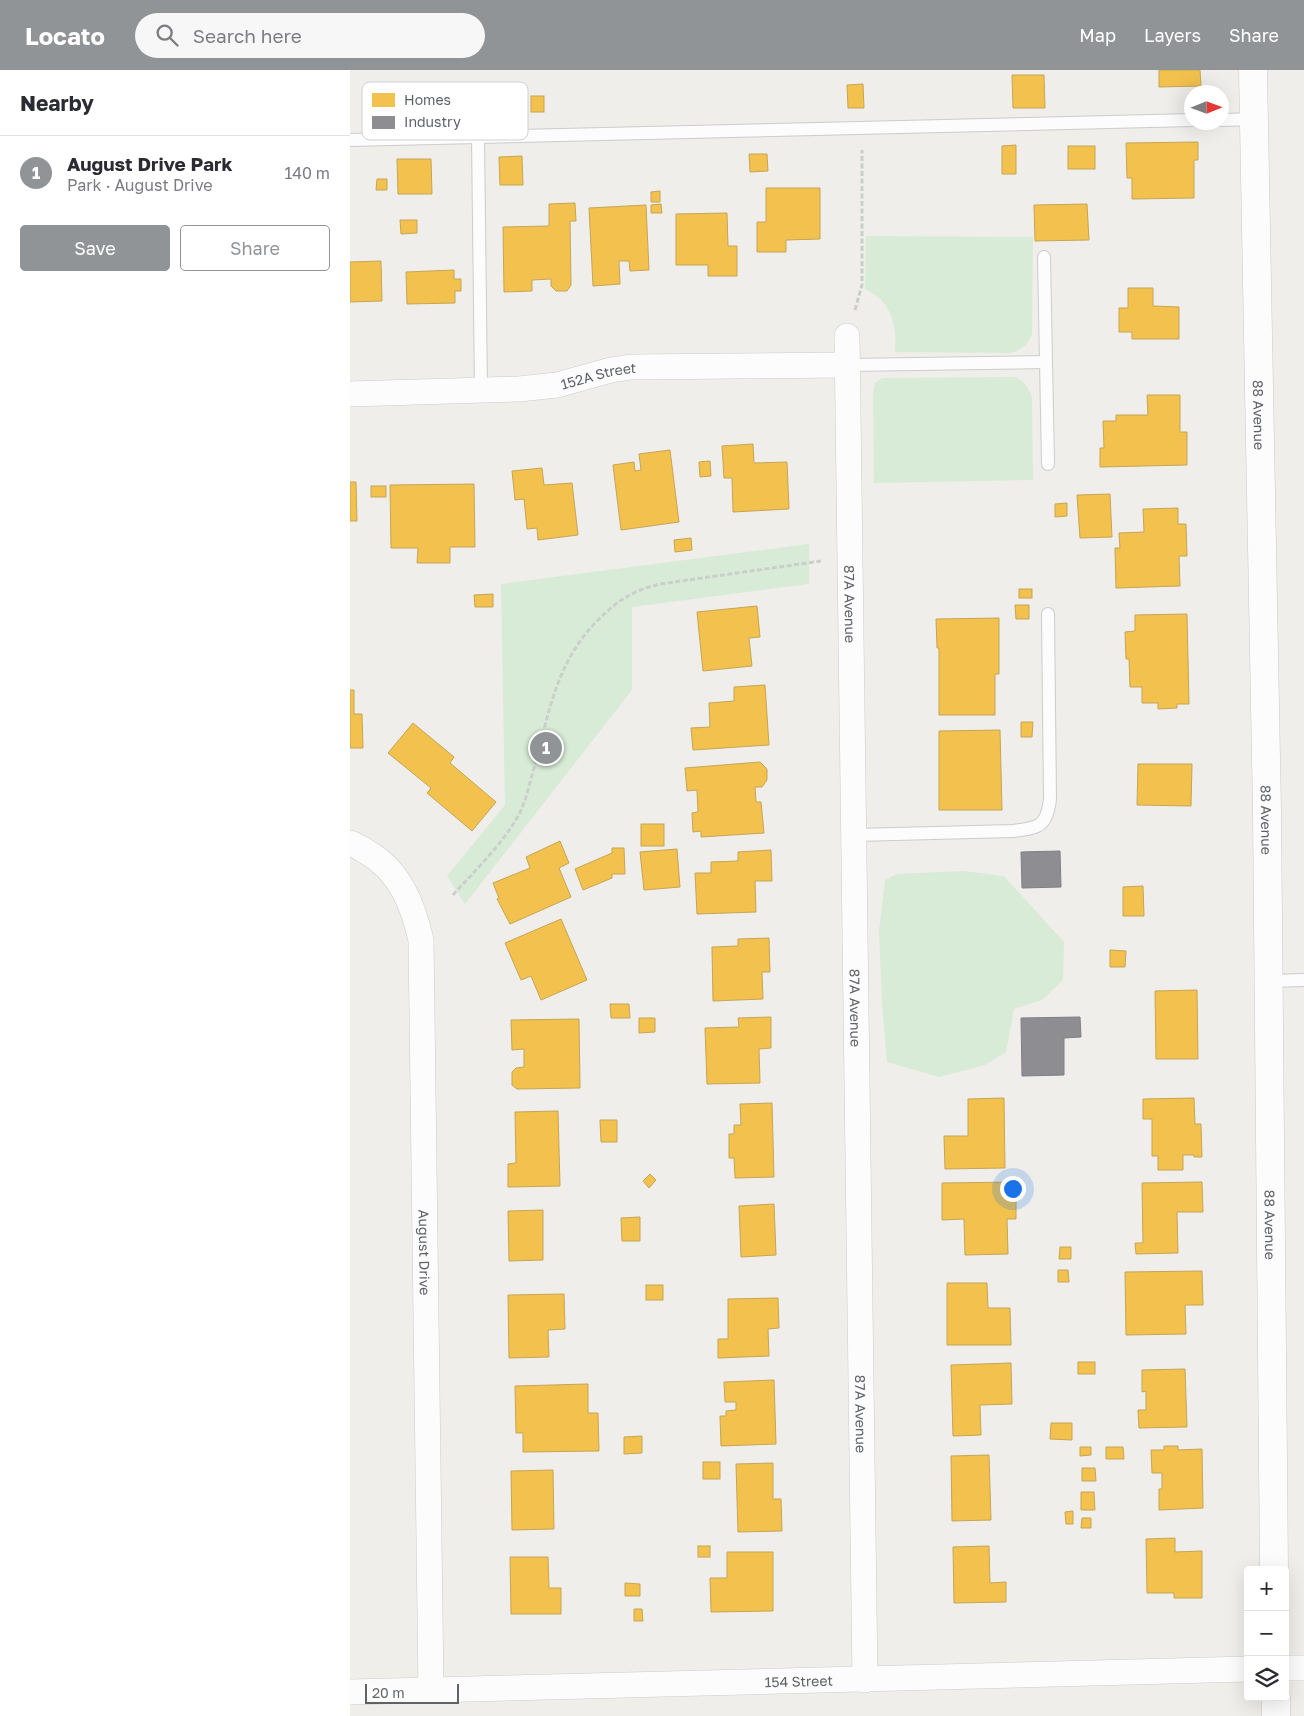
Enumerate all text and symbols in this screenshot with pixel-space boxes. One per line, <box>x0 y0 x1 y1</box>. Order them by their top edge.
search box <box>135 13 485 58</box>
text: Locato <box>25 21 105 50</box>
icon: search <box>153 21 181 49</box>
text: Search here <box>193 24 302 47</box>
text: Map <box>1079 24 1116 46</box>
text: Layers <box>1144 24 1201 46</box>
text: Share <box>1229 24 1279 46</box>
legend <box>362 82 528 140</box>
north arrow <box>1184 85 1229 130</box>
text: Nearby <box>20 90 94 116</box>
text: Homes <box>404 91 451 108</box>
text: Industry <box>404 113 461 130</box>
text: August Drive Park <box>67 152 232 175</box>
text: 1 <box>32 163 40 183</box>
text: 140 m <box>284 163 330 183</box>
text: Park · August Drive <box>67 175 213 195</box>
button: Save <box>20 225 170 271</box>
button: Share <box>180 225 330 271</box>
street label: 152A Street <box>559 358 636 392</box>
street label: 88 Avenue <box>1250 380 1269 450</box>
street label: 87A Avenue <box>842 565 860 643</box>
pin: 1 <box>530 729 562 767</box>
street label: 88 Avenue <box>1258 785 1276 855</box>
street label: 87A Avenue <box>847 969 865 1047</box>
your location <box>1000 1176 1026 1202</box>
street label: 88 Avenue <box>1262 1190 1280 1260</box>
street label: August Drive <box>416 1209 434 1295</box>
street label: 87A Avenue <box>852 1375 870 1453</box>
map controls <box>1244 1566 1289 1701</box>
button: + <box>1244 1566 1289 1611</box>
button: − <box>1244 1611 1289 1656</box>
button: layers <box>1244 1656 1289 1701</box>
street label: 154 Street <box>764 1671 833 1690</box>
scale bar <box>365 1681 459 1704</box>
text: 20 m <box>372 1684 405 1701</box>

